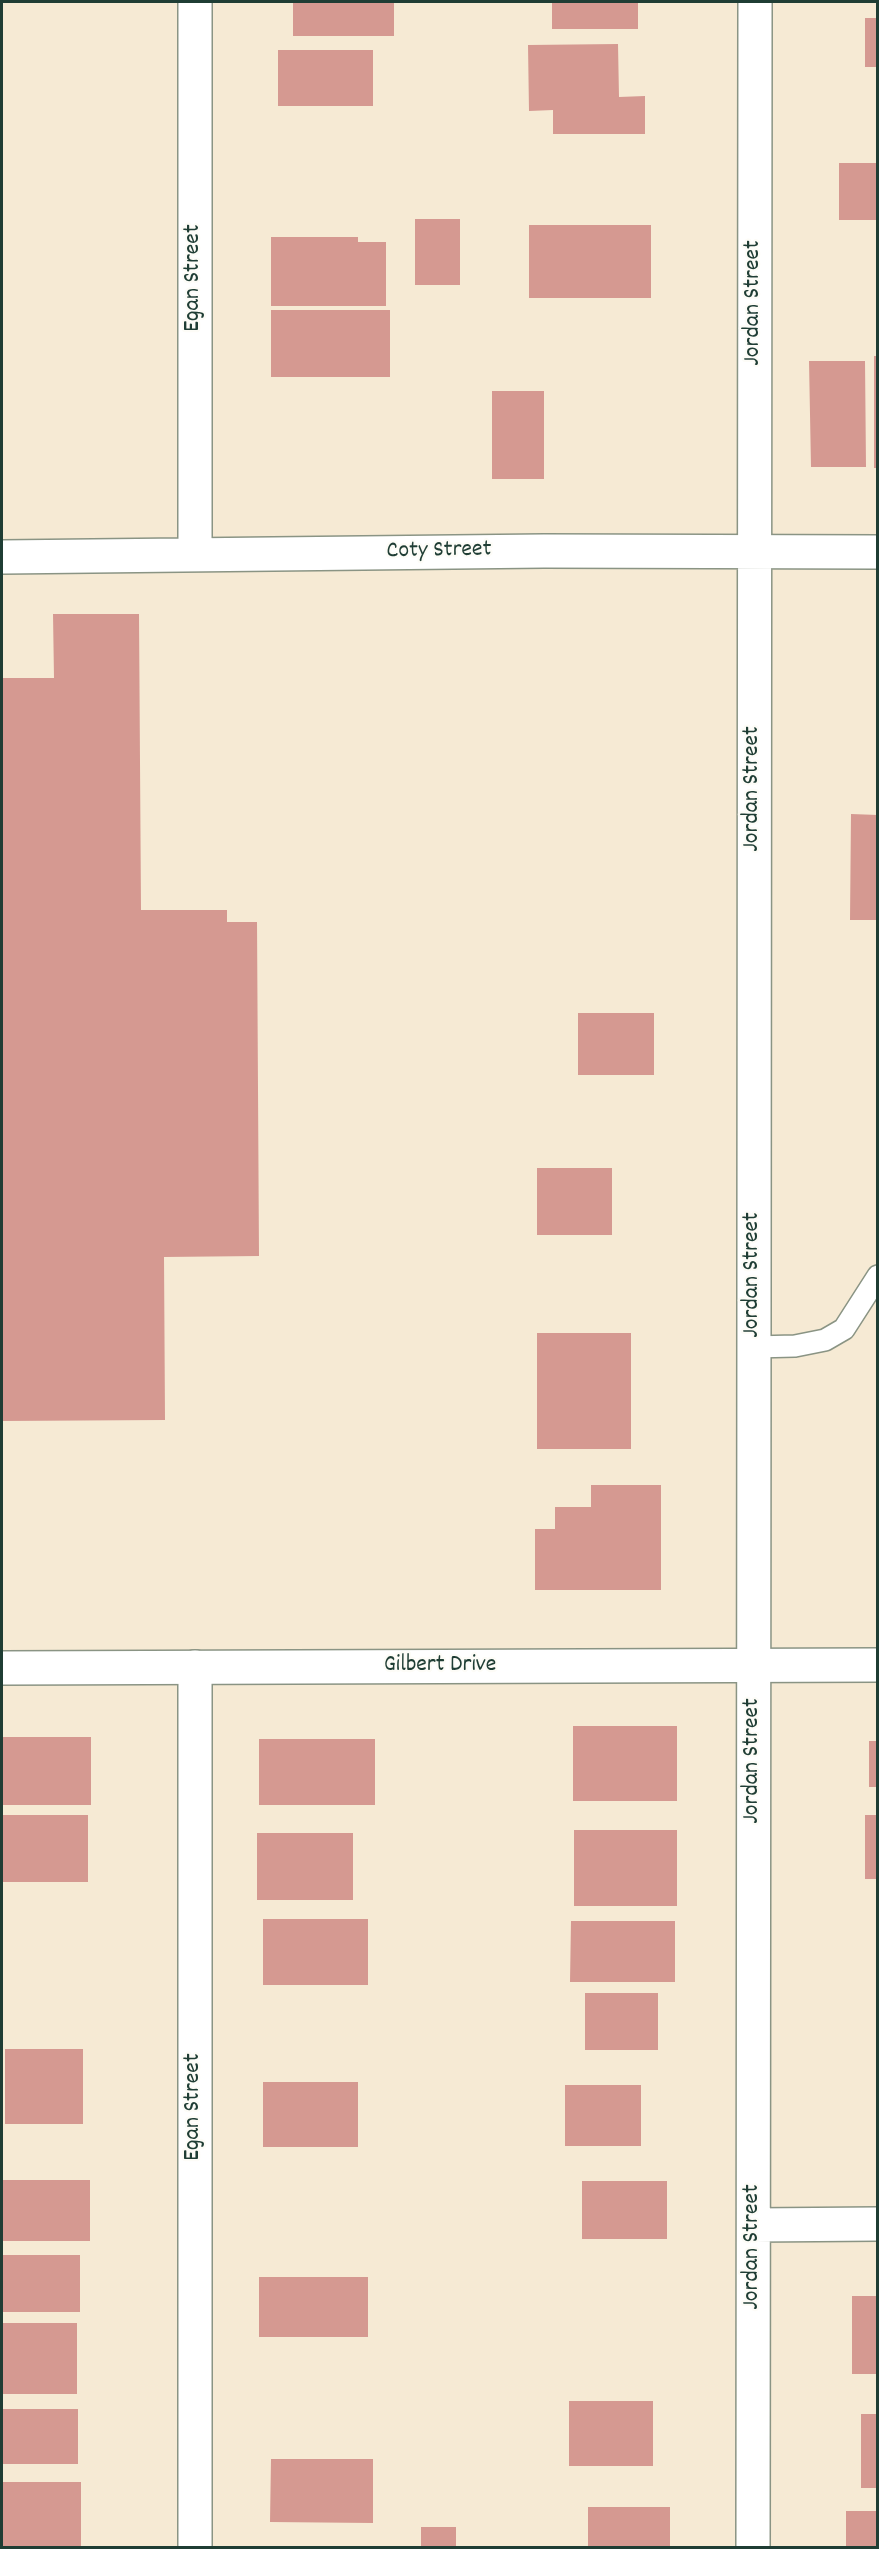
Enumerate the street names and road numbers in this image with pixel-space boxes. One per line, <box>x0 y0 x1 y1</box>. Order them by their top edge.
street label: Egan Street <box>181 224 209 332</box>
street label: Jordan Street <box>741 240 769 366</box>
street label: Coty Street <box>386 537 492 567</box>
street label: Jordan Street <box>740 726 768 852</box>
street label: Jordan Street <box>740 1212 768 1338</box>
street label: Gilbert Drive <box>384 1653 496 1681</box>
street label: Jordan Street <box>740 1698 768 1824</box>
street label: Egan Street <box>181 2053 209 2161</box>
street label: Jordan Street <box>740 2184 768 2310</box>

